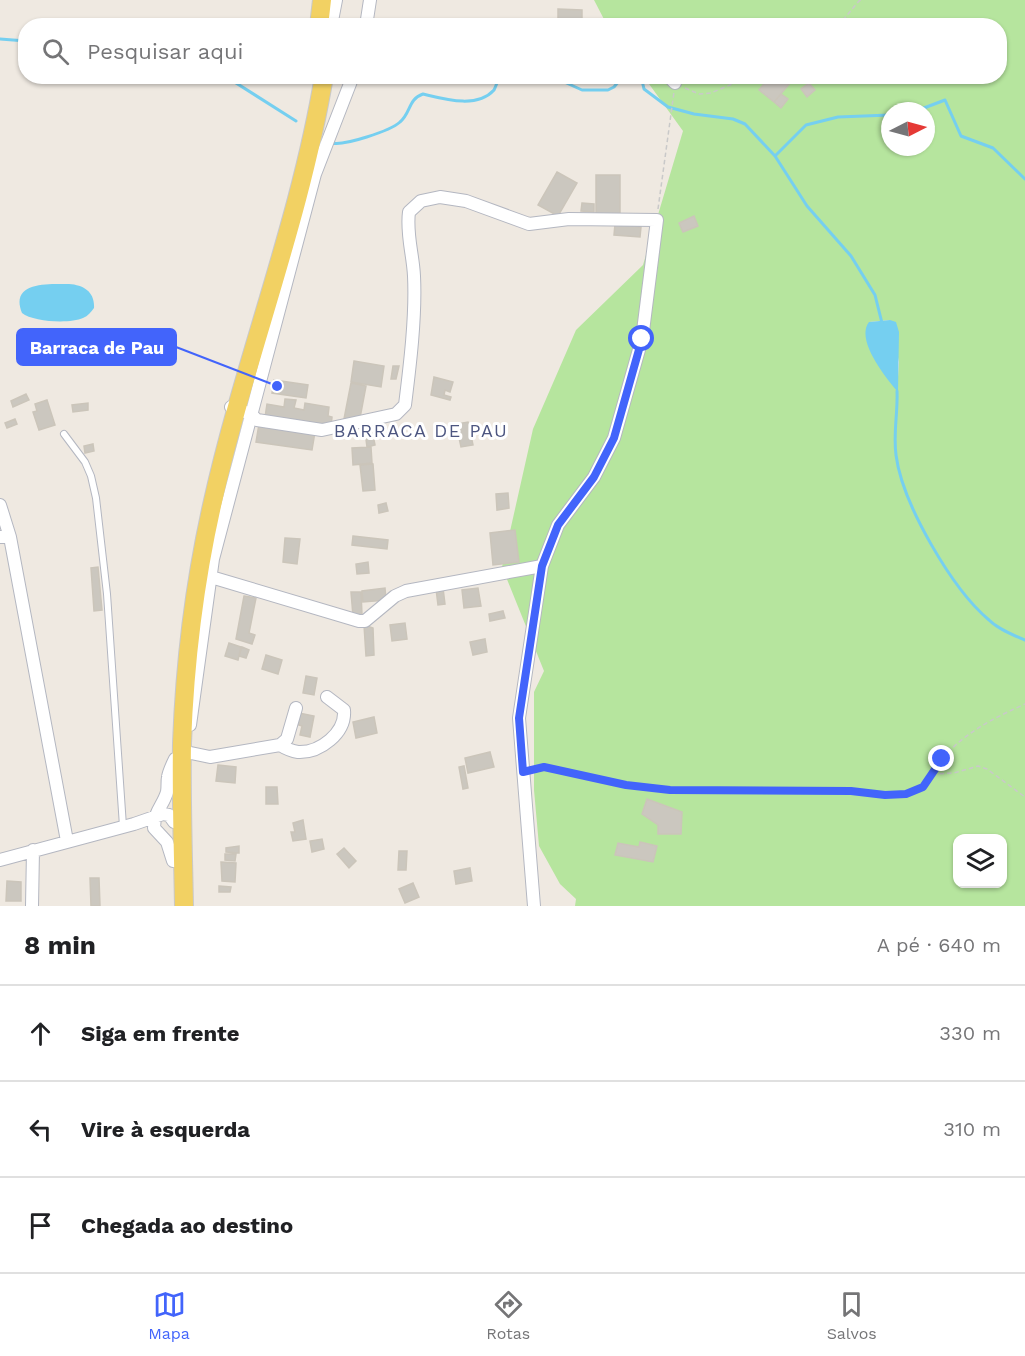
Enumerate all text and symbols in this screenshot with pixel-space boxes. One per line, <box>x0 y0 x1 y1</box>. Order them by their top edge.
search box <box>18 18 1007 84</box>
icon: search <box>39 35 72 68</box>
text: Pesquisar aqui <box>87 39 243 64</box>
north arrow <box>881 102 935 156</box>
route start <box>628 325 654 351</box>
callout: Barraca de Pau <box>17 329 176 365</box>
text: Barraca de Pau <box>30 337 164 358</box>
district label: BARRACA DE PAU <box>334 420 508 441</box>
route end <box>928 745 954 771</box>
map controls <box>953 834 1007 888</box>
button: layers <box>953 834 1007 888</box>
text: 8 min <box>24 930 96 960</box>
text: A pé · 640 m <box>877 933 1001 957</box>
icon: ahead <box>24 1017 57 1050</box>
text: Siga em frente <box>81 1021 239 1046</box>
text: 330 m <box>939 1021 1001 1045</box>
icon: left <box>24 1113 57 1146</box>
text: Vire à esquerda <box>81 1117 250 1142</box>
text: 310 m <box>943 1117 1001 1141</box>
icon: arrive <box>24 1209 57 1242</box>
text: Chegada ao destino <box>81 1213 293 1238</box>
tab: Mapa <box>148 1288 190 1343</box>
tab: Rotas <box>486 1288 530 1343</box>
tab: Salvos <box>827 1288 877 1343</box>

